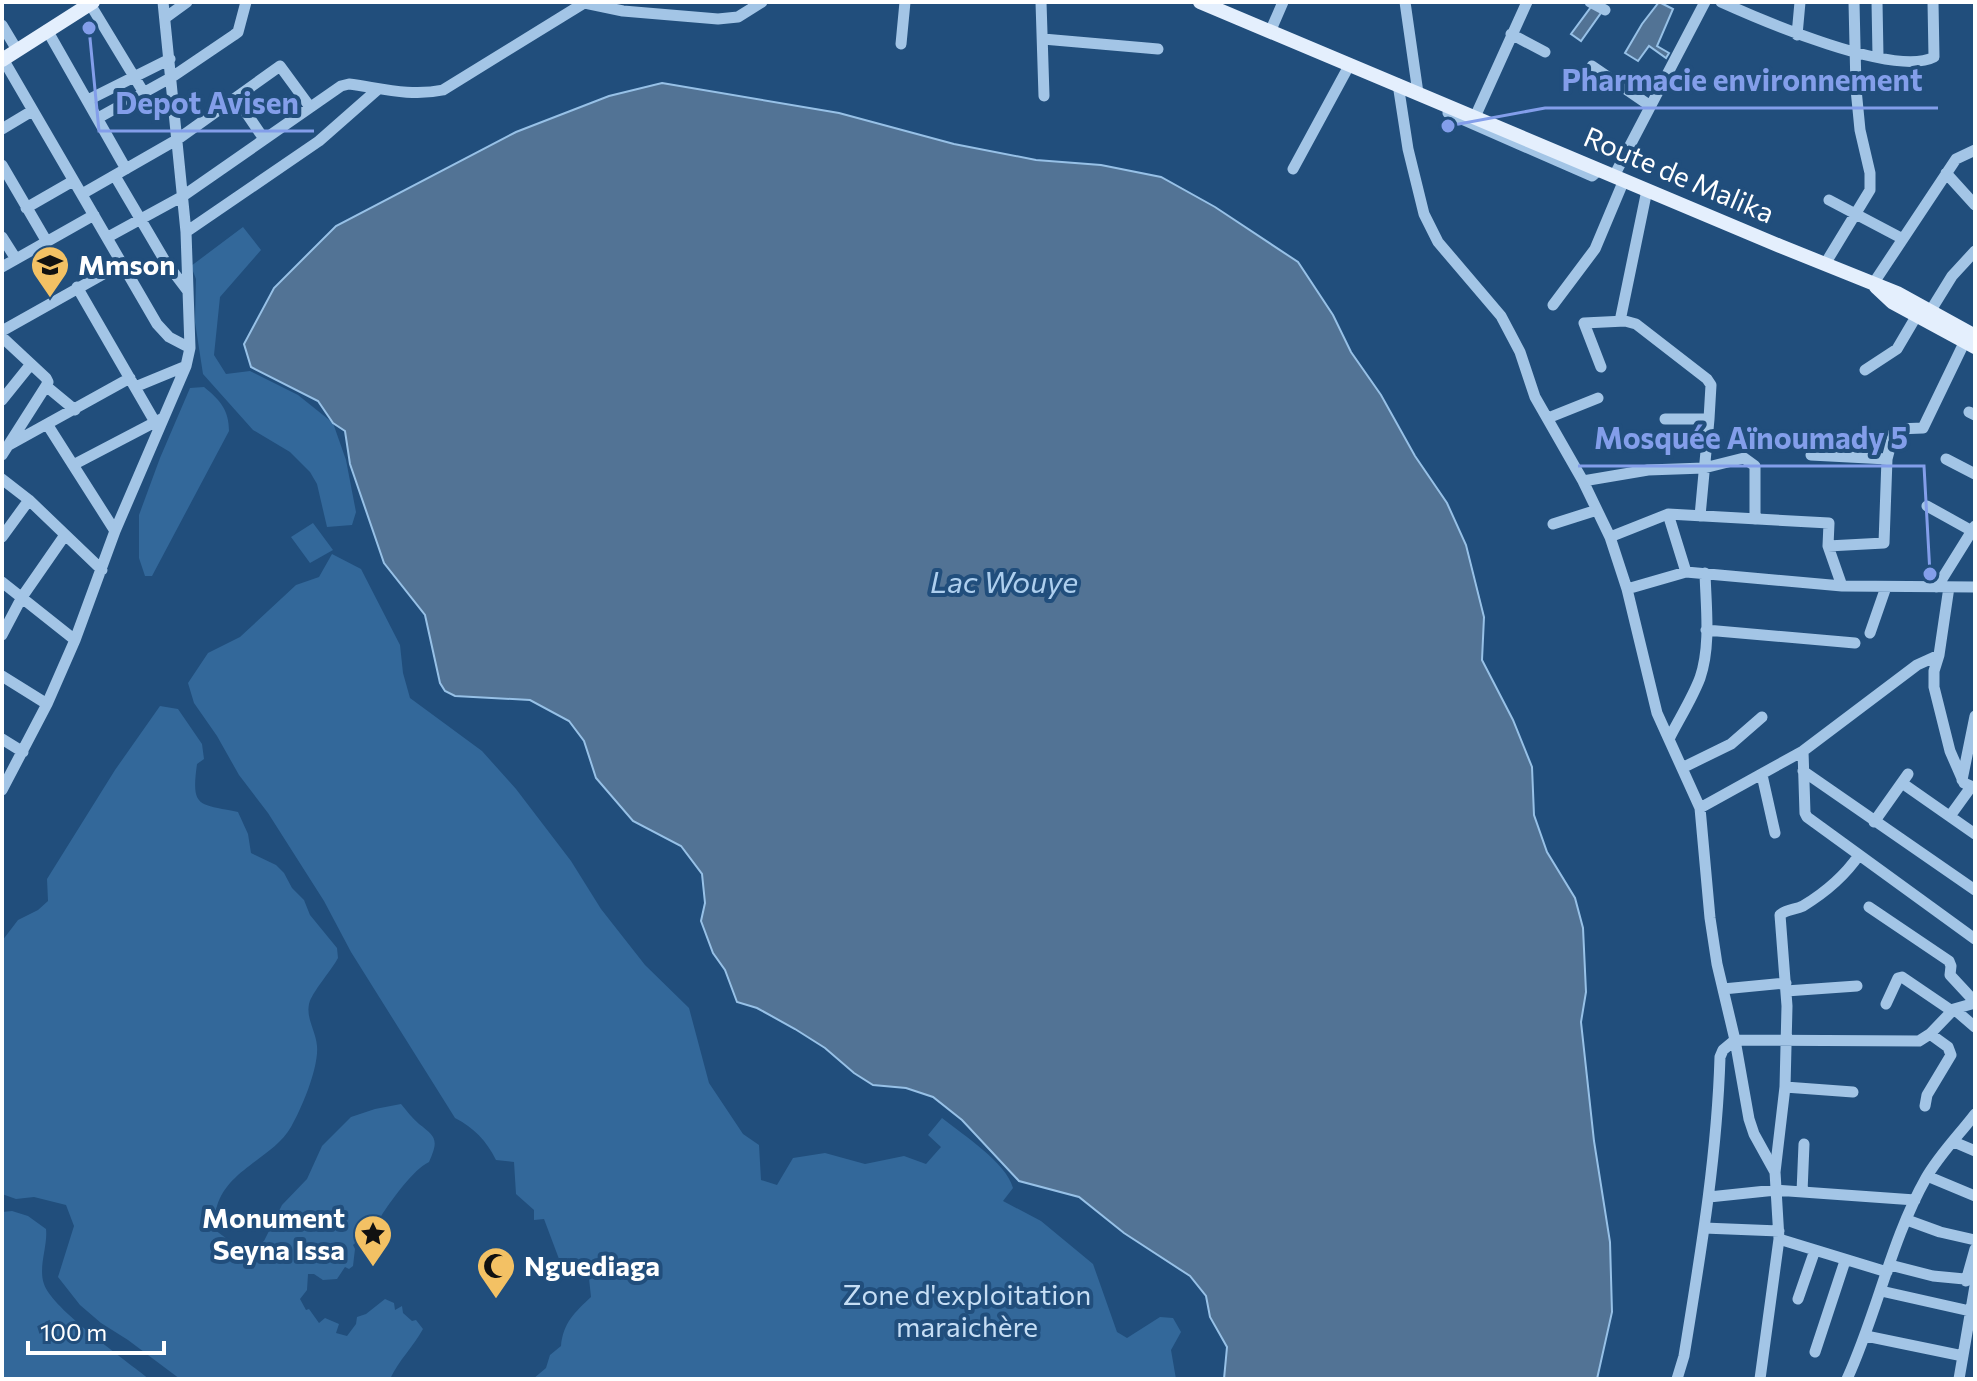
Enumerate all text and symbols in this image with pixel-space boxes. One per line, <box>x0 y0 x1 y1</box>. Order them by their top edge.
callout: Pharmacie environnement <box>1545 54 1938 108</box>
text: Pharmacie environnement <box>1561 60 1923 97</box>
callout: Depot Avisen <box>99 77 314 131</box>
text: Depot Avisen <box>115 83 299 120</box>
street label: Route de Malika <box>1579 119 1780 229</box>
school or university icon: Mmson <box>29 244 71 299</box>
place label: Mmson <box>78 247 175 281</box>
callout: Mosquée Aïnoumady 5 <box>1578 412 1924 466</box>
text: Mosquée Aïnoumady 5 <box>1594 418 1908 455</box>
water label: Lac Wouye <box>930 562 1078 599</box>
place label: Monument Seyna Issa <box>202 1200 345 1266</box>
place icon: Monument Seyna Issa <box>352 1213 394 1268</box>
mosque icon: Nguediaga <box>475 1245 517 1300</box>
place label: Nguediaga <box>524 1248 660 1282</box>
park label: Zone d'exploitation maraichère <box>843 1277 1091 1343</box>
scale bar <box>28 1305 164 1355</box>
text: 100 m <box>40 1317 107 1346</box>

